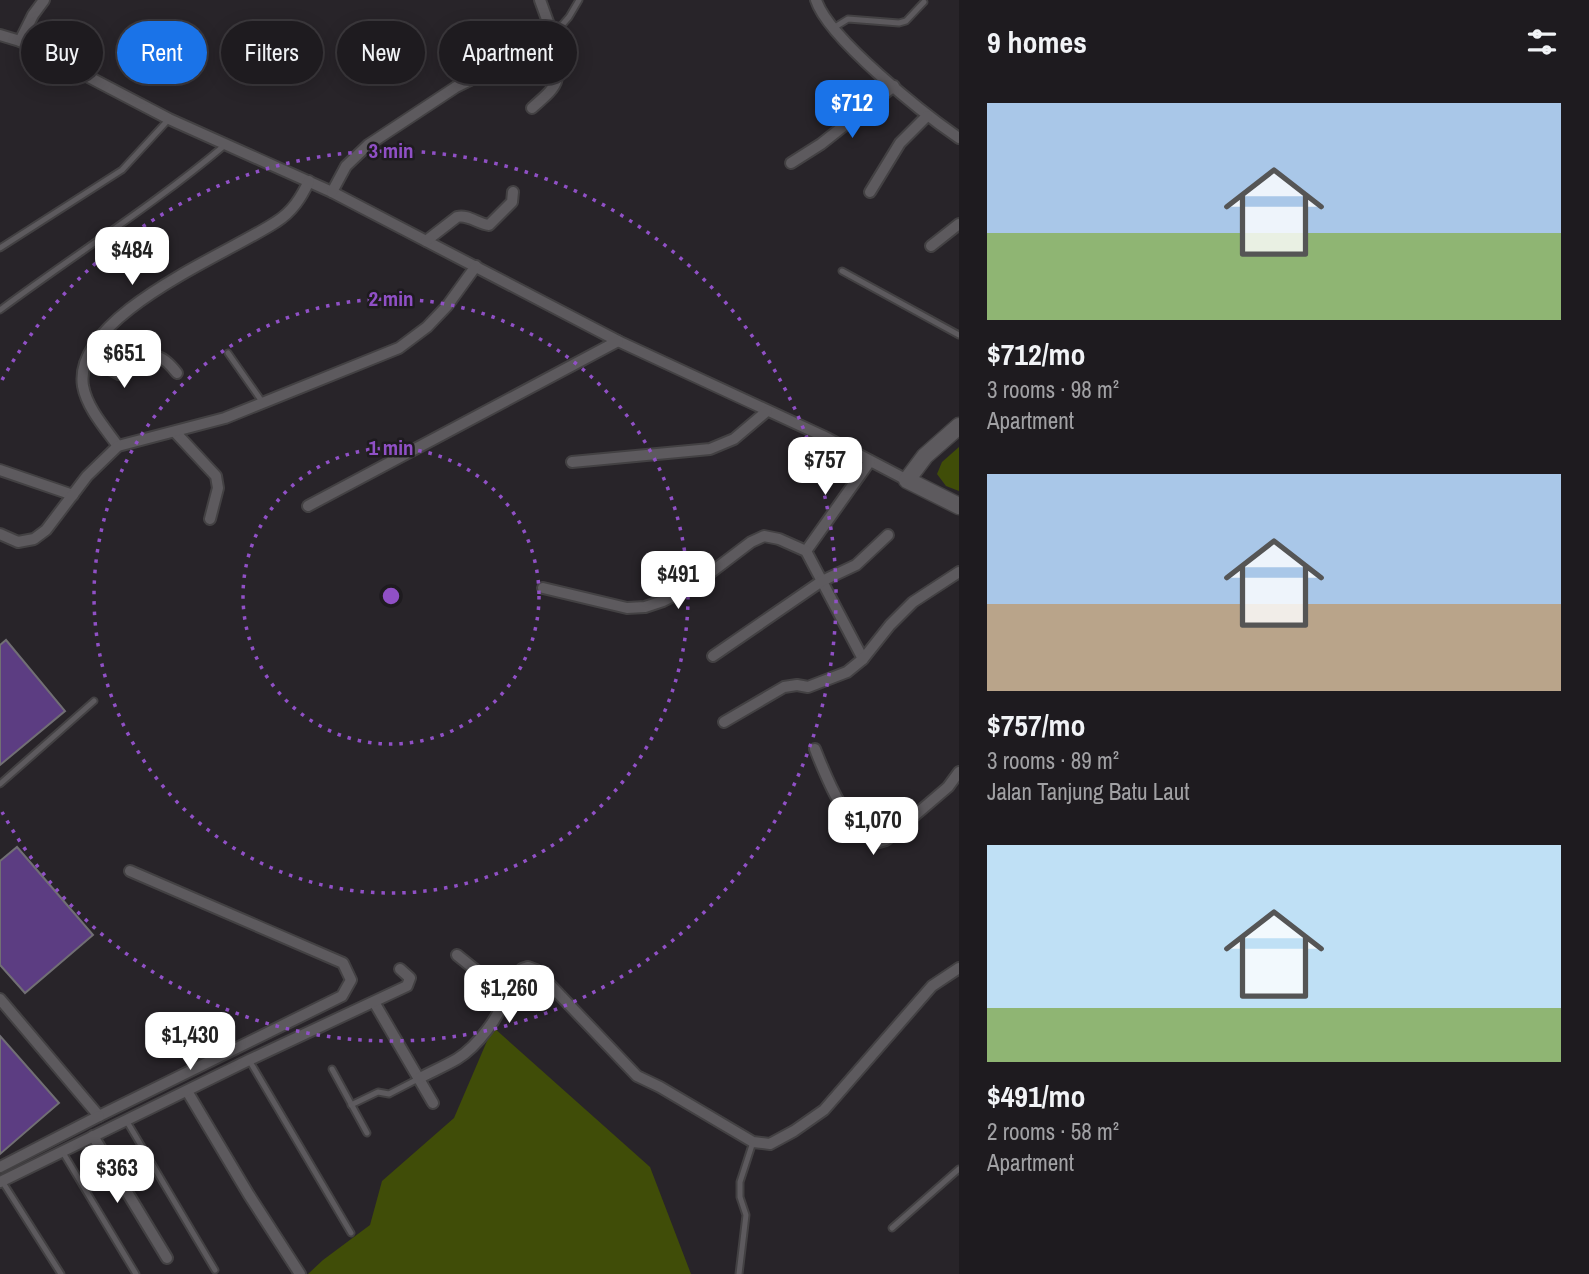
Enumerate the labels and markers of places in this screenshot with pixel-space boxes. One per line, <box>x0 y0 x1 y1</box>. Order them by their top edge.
pin: $712 <box>811 80 893 140</box>
pin: $484 <box>91 228 173 287</box>
pin: $651 <box>83 330 165 390</box>
pin: $757 <box>784 438 866 497</box>
pin: $491 <box>637 552 719 611</box>
centre of rings <box>379 584 403 608</box>
pin: $1,070 <box>816 798 930 857</box>
pin: $1,260 <box>452 965 566 1025</box>
pin: $1,430 <box>133 1012 247 1072</box>
pin: $363 <box>76 1146 158 1205</box>

